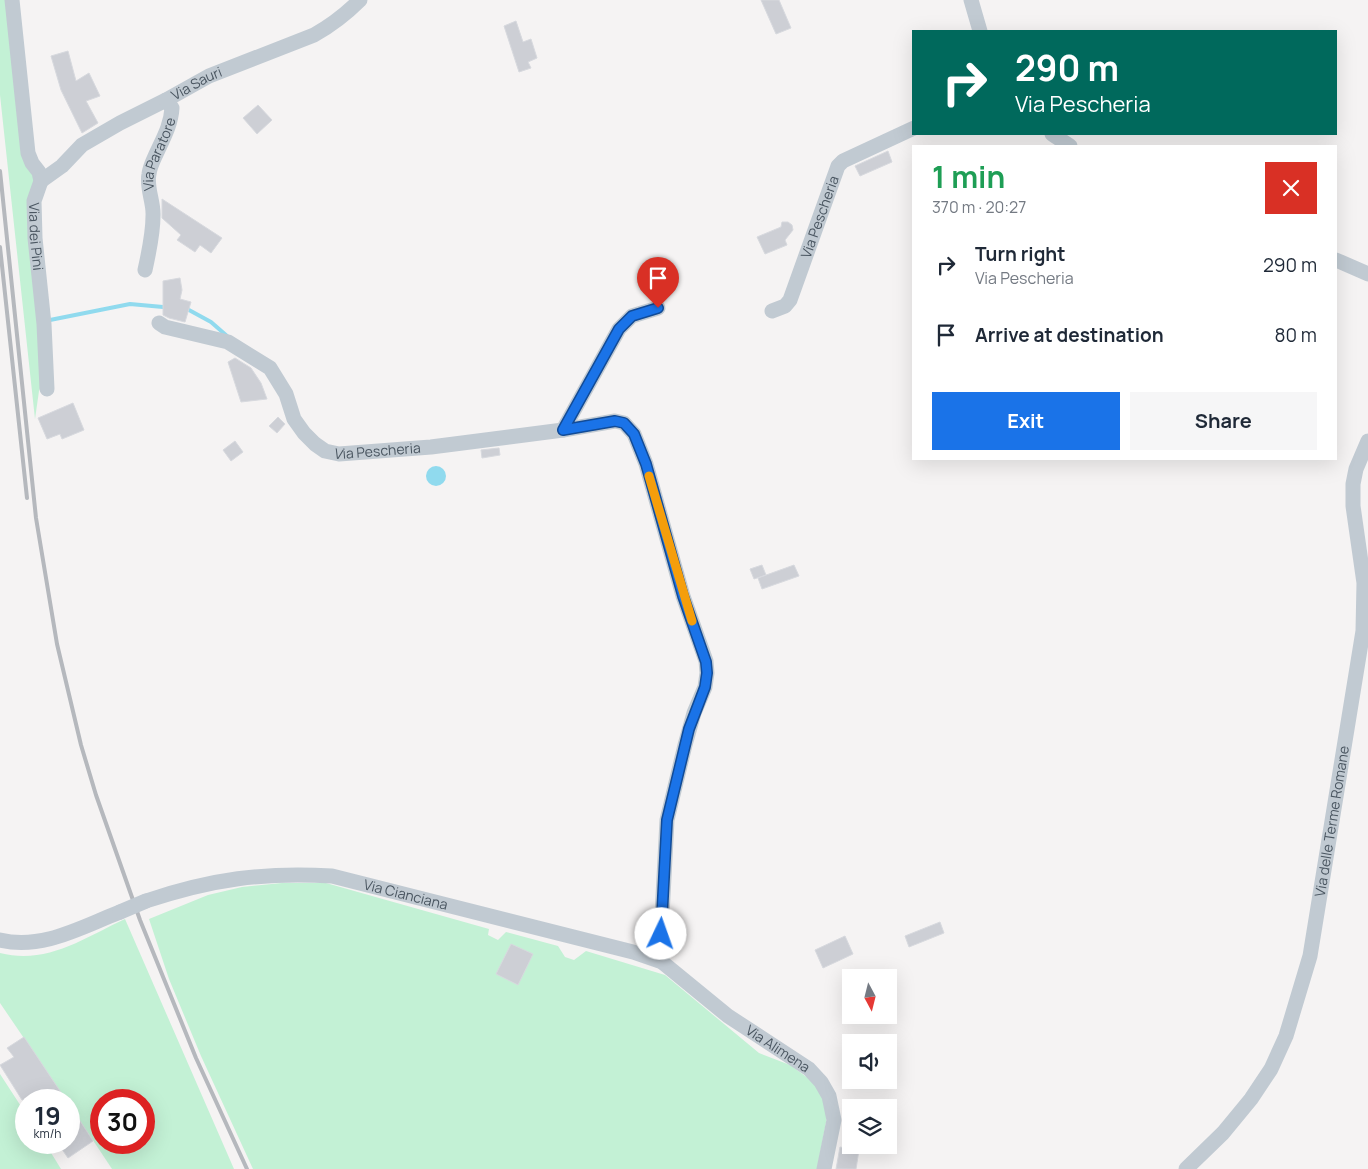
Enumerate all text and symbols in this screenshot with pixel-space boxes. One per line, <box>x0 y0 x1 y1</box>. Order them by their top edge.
text: 290 m <box>1015 44 1119 92</box>
icon: right <box>932 50 997 115</box>
street label: Via Sauri <box>167 62 225 104</box>
text: Via Pescheria <box>1015 89 1151 119</box>
street label: Via Paratore <box>138 115 179 192</box>
text: 1 min <box>932 156 1005 197</box>
button: close <box>1265 162 1317 214</box>
street label: Via Pescheria <box>796 173 843 261</box>
text: 370 m · 20:27 <box>932 196 1026 218</box>
street label: Via dei Pini <box>25 202 48 271</box>
text: Turn right <box>975 241 1065 267</box>
icon: right <box>932 251 960 279</box>
text: 290 m <box>1263 252 1317 278</box>
pin <box>637 257 679 308</box>
icon: arrive <box>644 264 672 292</box>
text: Via Pescheria <box>975 267 1074 289</box>
icon: arrive <box>932 321 960 349</box>
text: Arrive at destination <box>975 322 1164 348</box>
text: 80 m <box>1274 322 1317 348</box>
button: Exit <box>932 392 1120 450</box>
button: Share <box>1130 392 1317 450</box>
street label: Via Pescheria <box>333 438 421 464</box>
street label: Via delle Terme Romane <box>1310 744 1353 898</box>
street label: Via Cianciana <box>362 874 450 914</box>
position arrow <box>634 907 686 959</box>
north arrow <box>842 969 898 1024</box>
map controls <box>842 969 897 1154</box>
street label: Via Alimena <box>742 1020 814 1076</box>
button: sound <box>842 1034 897 1089</box>
speed limit sign: 30 <box>90 1089 155 1154</box>
text: 19 <box>34 1098 61 1133</box>
button: layers <box>842 1099 897 1154</box>
text: km/h <box>34 1125 61 1142</box>

